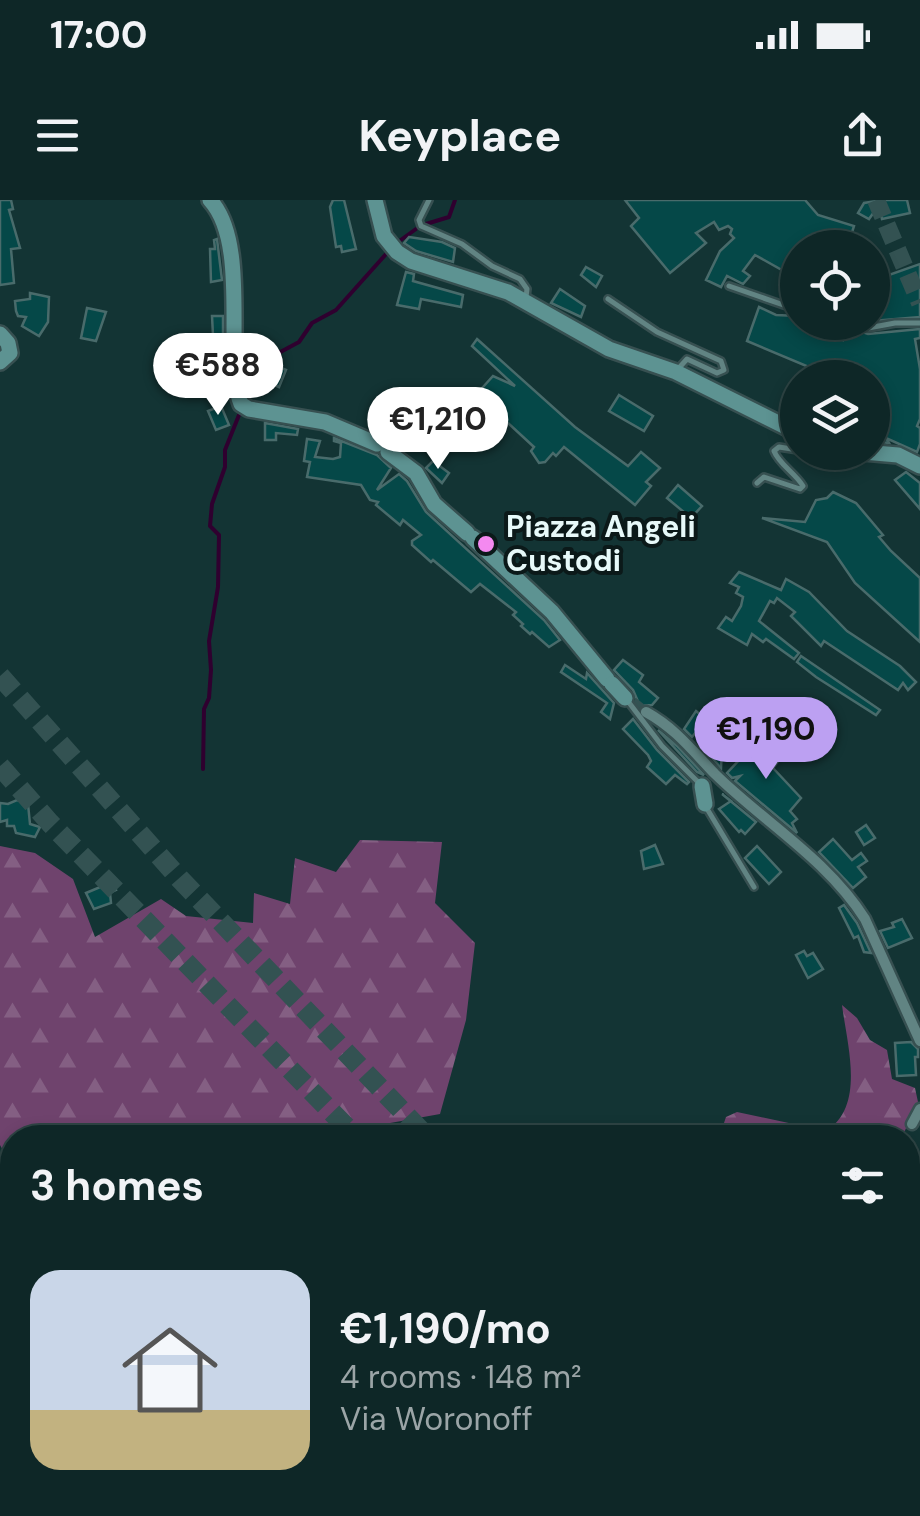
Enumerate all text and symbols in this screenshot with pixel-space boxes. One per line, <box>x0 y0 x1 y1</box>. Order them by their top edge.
text: 17:00 <box>50 10 147 60</box>
text: Keyplace <box>359 106 561 165</box>
icon: menu <box>30 108 85 163</box>
icon: share <box>835 108 890 163</box>
map controls <box>780 230 890 470</box>
button: locate <box>780 230 890 340</box>
pin: €588 <box>159 333 277 418</box>
text: €588 <box>175 344 261 386</box>
button: layers <box>780 360 890 470</box>
pin: €1,210 <box>357 387 519 472</box>
text: €1,210 <box>389 398 487 440</box>
place label: Piazza Angeli Custodi <box>506 507 696 580</box>
marker: Piazza Angeli Custodi <box>475 533 497 555</box>
pin: €1,190 <box>685 697 847 782</box>
text: €1,190 <box>716 708 816 750</box>
text: 3 homes <box>30 1158 204 1213</box>
icon: filters <box>835 1158 890 1213</box>
text: €1,190/mo <box>340 1301 551 1356</box>
icon: home <box>110 1310 230 1430</box>
text: 4 rooms · 148 m² <box>340 1356 582 1398</box>
text: Via Woronoff <box>340 1398 533 1440</box>

